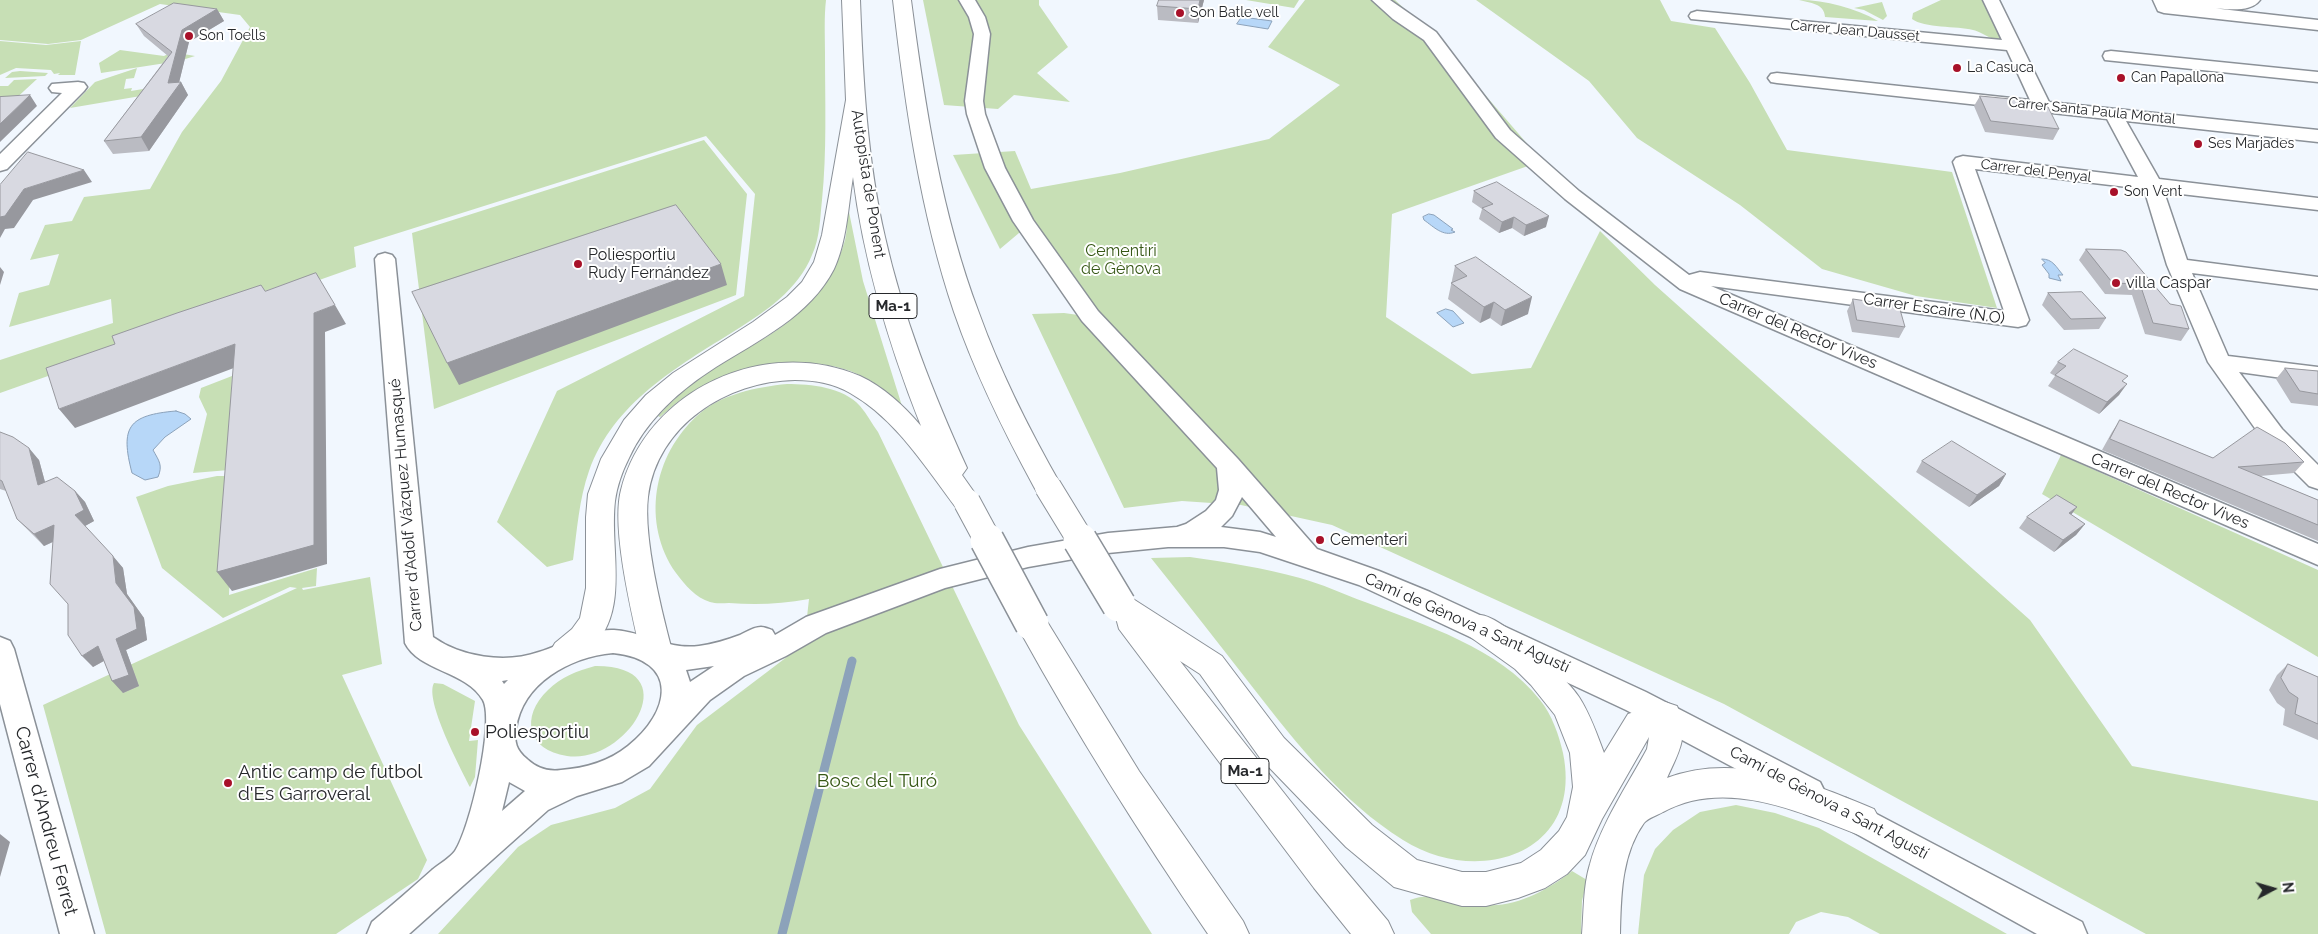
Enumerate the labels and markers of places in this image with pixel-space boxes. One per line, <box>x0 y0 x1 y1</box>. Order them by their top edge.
place label: Son Batle vell <box>1190 5 1279 21</box>
marker: Son Batle vell <box>1174 7 1186 19</box>
place label: Son Toells <box>199 28 265 44</box>
marker: Son Toells <box>183 30 195 42</box>
place label: La Casuca <box>1967 60 2034 76</box>
marker: La Casuca <box>1951 62 1963 74</box>
place label: Can Papallona <box>2131 70 2224 86</box>
marker: Can Papallona <box>2115 72 2127 84</box>
place label: Ses Marjades <box>2208 136 2294 152</box>
marker: Ses Marjades <box>2192 138 2204 150</box>
place label: Son Vent <box>2124 184 2182 200</box>
marker: Son Vent <box>2108 186 2120 198</box>
place label: Poliesportiu Rudy Fernández <box>588 245 709 283</box>
marker: Poliesportiu Rudy Fernández <box>572 258 584 270</box>
place label: villa Caspar <box>2126 273 2211 293</box>
marker: villa Caspar <box>2110 277 2122 289</box>
place label: Cementeri <box>1330 530 1407 550</box>
marker: Cementeri <box>1314 534 1326 546</box>
place label: Poliesportiu <box>485 721 589 743</box>
marker: Poliesportiu <box>469 726 481 738</box>
place label: Antic camp de futbol d'Es Garroveral <box>238 761 422 805</box>
marker: Antic camp de futbol d'Es Garroveral <box>222 777 234 789</box>

